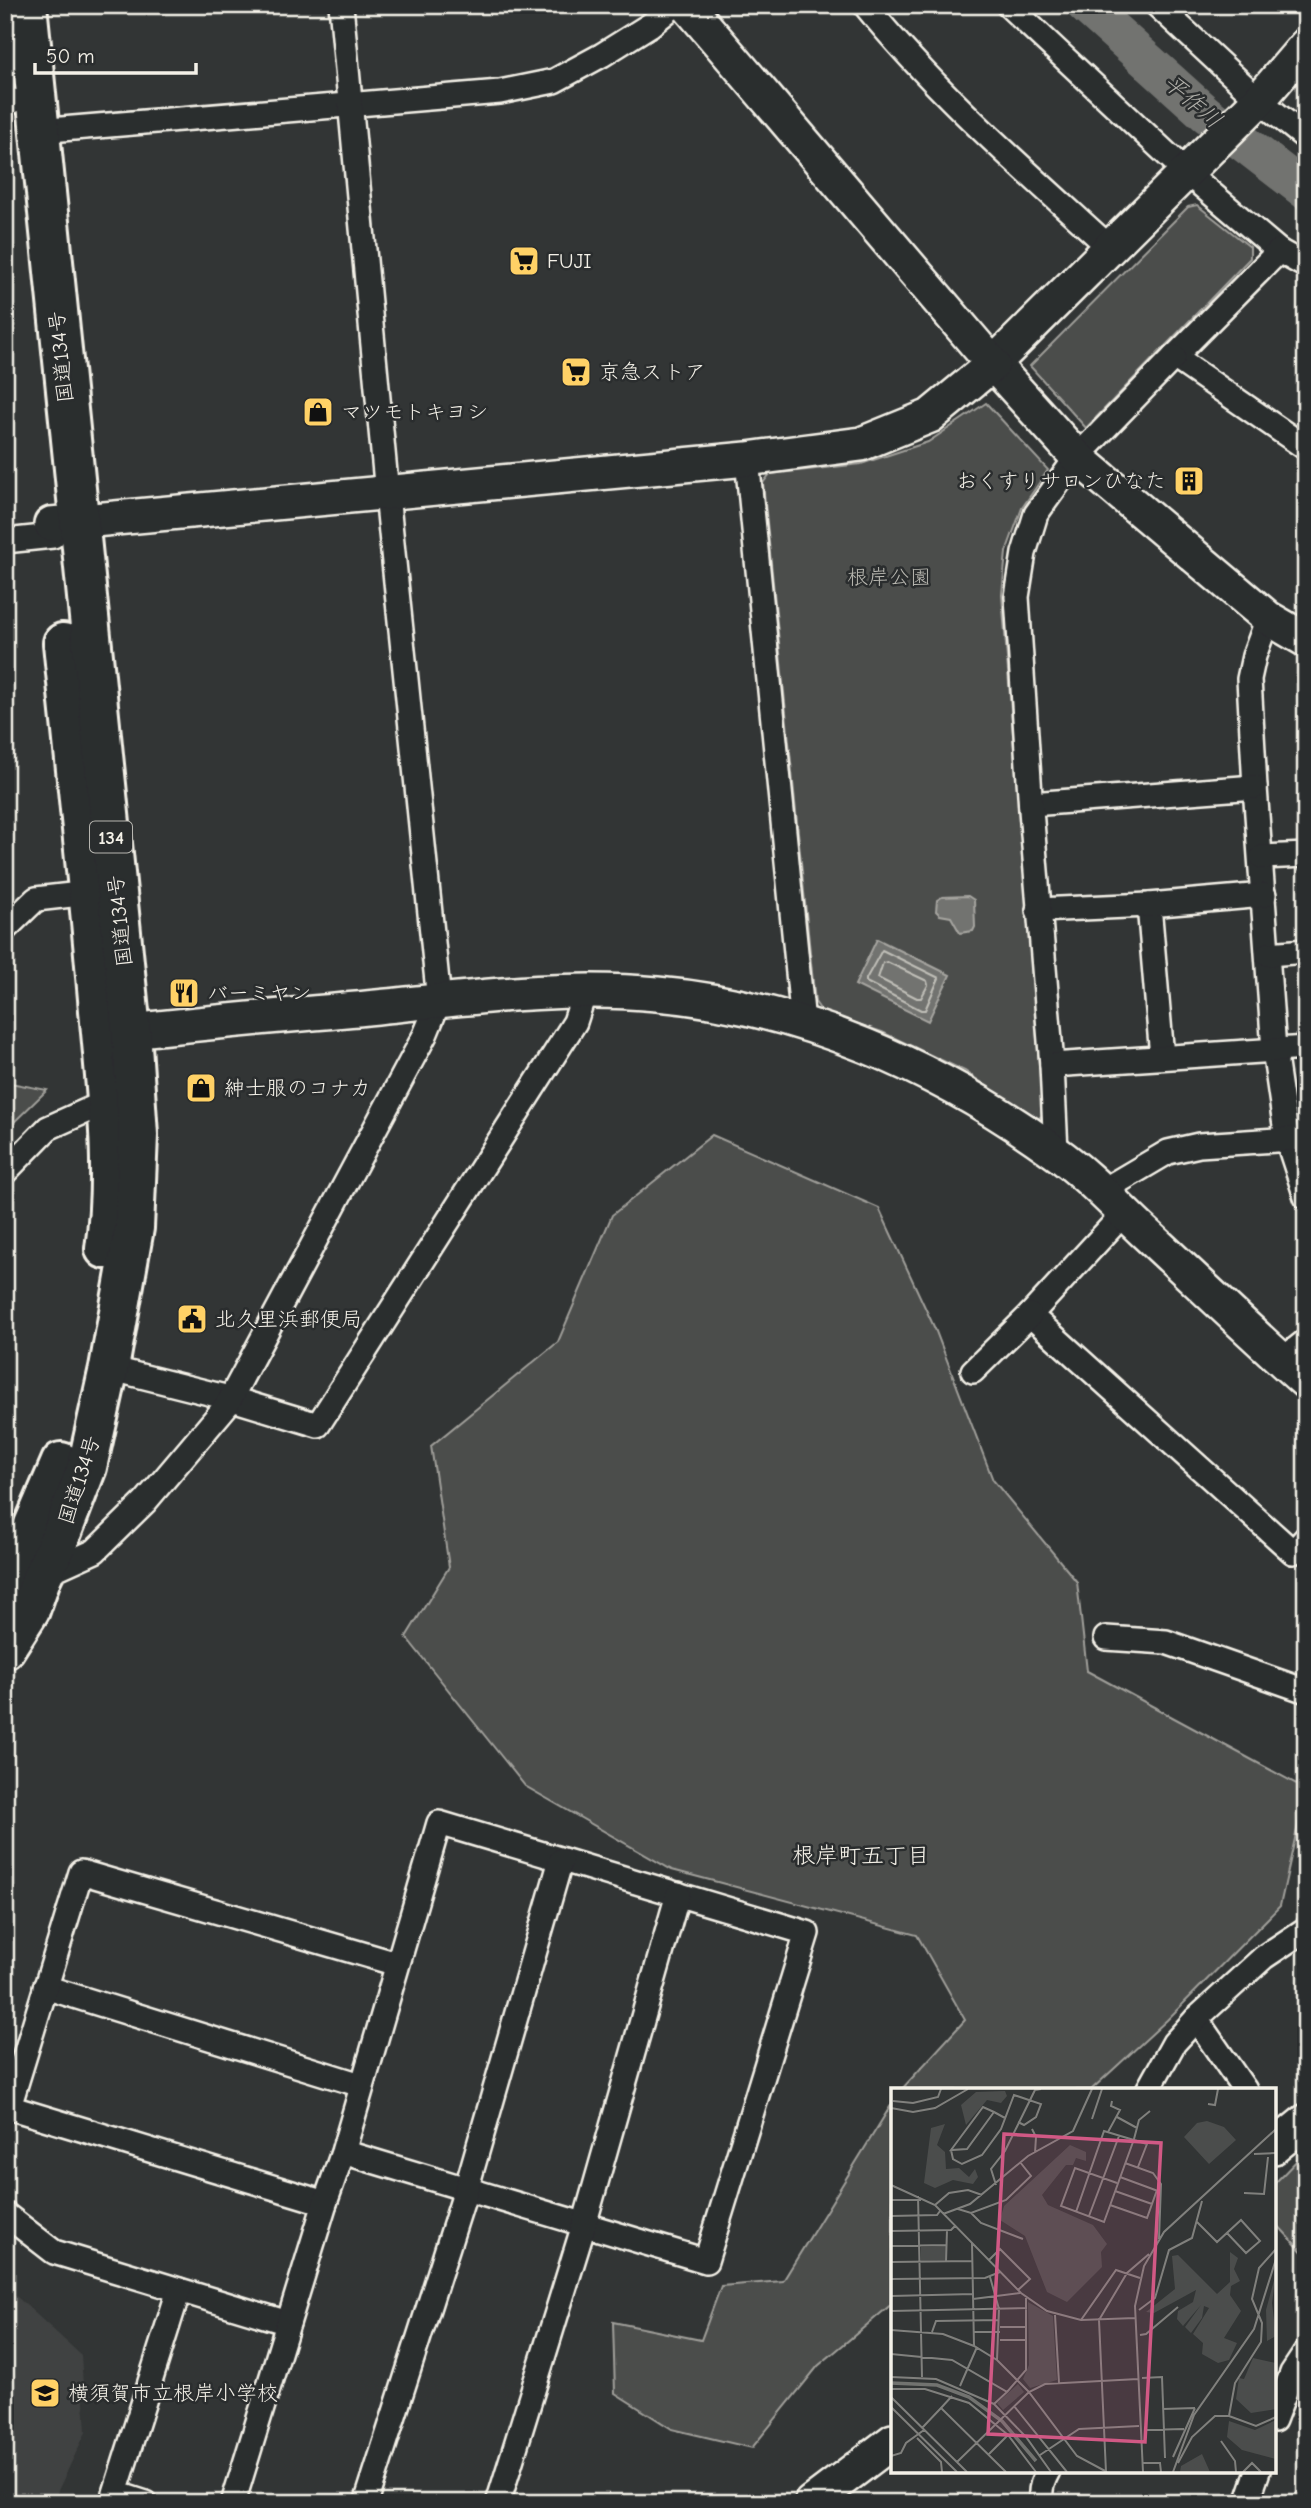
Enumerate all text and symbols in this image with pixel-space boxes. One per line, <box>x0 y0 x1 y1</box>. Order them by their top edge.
scale bar <box>35 32 196 76</box>
text: 50 m <box>46 44 95 68</box>
water label: 平作川 <box>1158 69 1228 134</box>
supermarket icon: FUJI <box>507 244 541 278</box>
place label: FUJI <box>547 249 591 273</box>
street label: 国道134号 <box>44 310 78 404</box>
supermarket icon: 京急ストア <box>559 355 593 389</box>
place label: 京急ストア <box>599 360 706 384</box>
shop icon: マツモトキヨシ <box>301 395 335 429</box>
place label: マツモトキヨシ <box>341 400 488 424</box>
building icon: おくすりサロンひなた <box>1172 464 1206 498</box>
place label: おくすりサロンひなた <box>956 469 1166 493</box>
park label: 根岸公園 <box>847 565 931 589</box>
road number: 134 <box>90 822 132 852</box>
street label: 国道134号 <box>103 874 137 968</box>
restaurant icon: バーミヤン <box>167 976 201 1010</box>
place label: バーミヤン <box>207 981 312 1005</box>
shop icon: 紳士服のコナカ <box>184 1071 218 1105</box>
place label: 紳士服のコナカ <box>224 1076 371 1100</box>
public building icon: 北久里浜郵便局 <box>175 1302 209 1336</box>
place label: 北久里浜郵便局 <box>215 1307 362 1331</box>
street label: 国道134号 <box>53 1432 105 1528</box>
district label: 根岸町五丁目 <box>792 1842 930 1869</box>
inset map <box>891 2088 1276 2473</box>
school or university icon: 横須賀市立根岸小学校 <box>28 2376 62 2410</box>
place label: 横須賀市立根岸小学校 <box>68 2381 278 2405</box>

